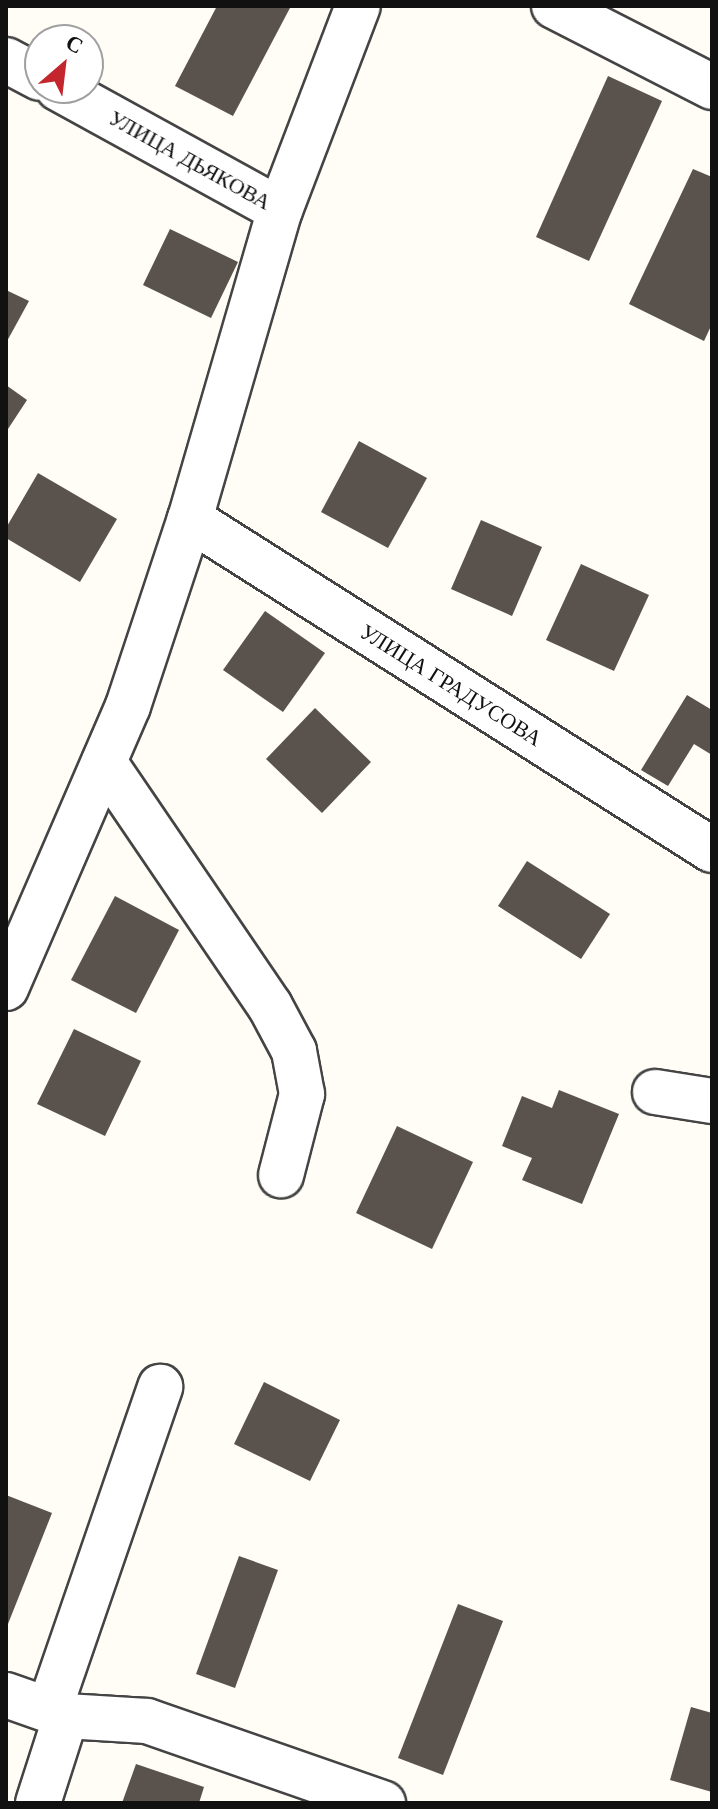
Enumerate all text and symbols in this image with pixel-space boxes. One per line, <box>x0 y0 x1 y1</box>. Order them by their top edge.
north arrow <box>24 24 104 104</box>
text: С <box>62 29 87 59</box>
street label: УЛИЦА ДЬЯКОВА <box>104 104 276 216</box>
street label: УЛИЦА ГРАДУСОВА <box>355 618 547 752</box>

